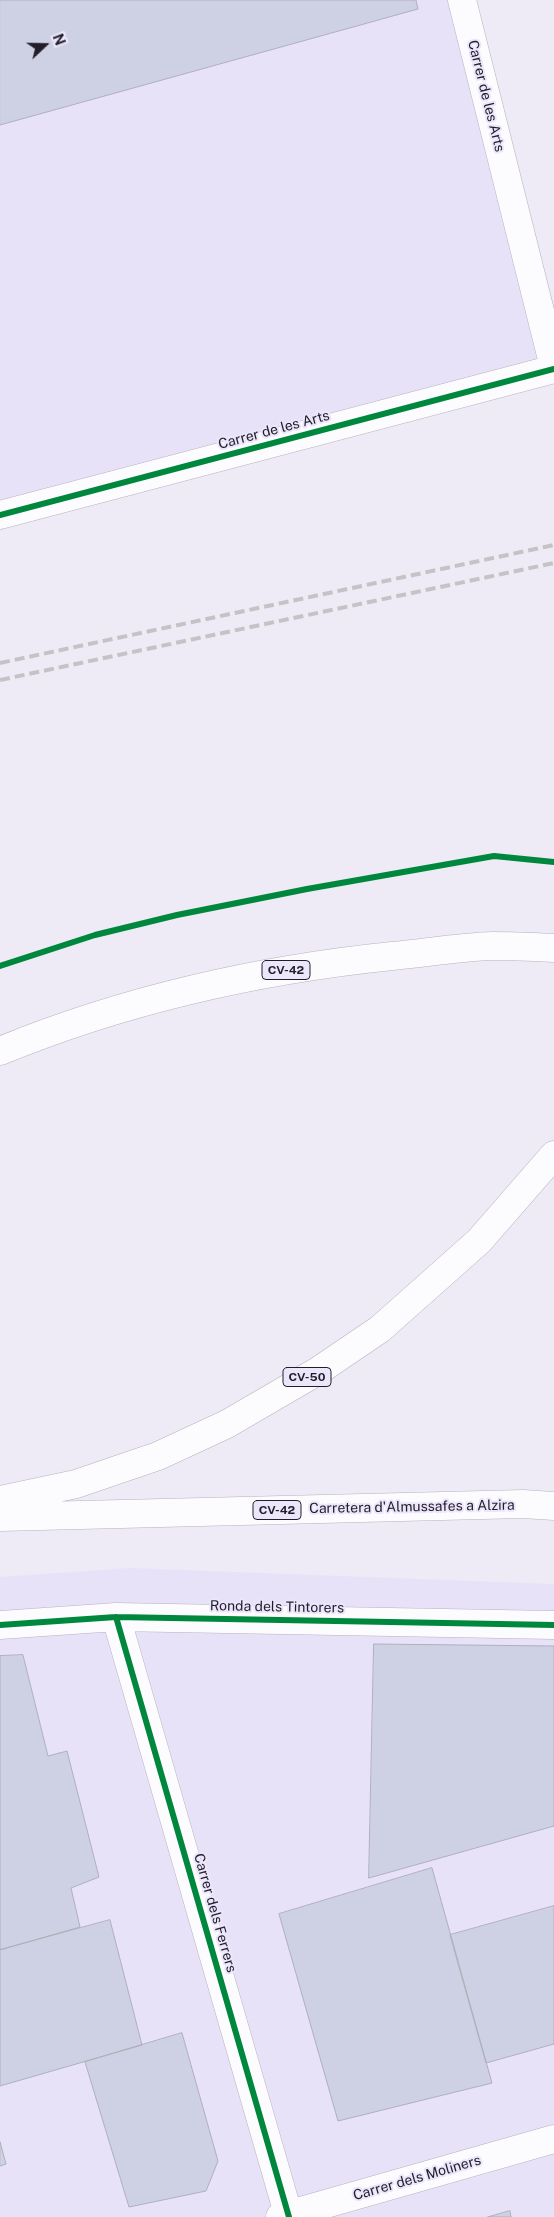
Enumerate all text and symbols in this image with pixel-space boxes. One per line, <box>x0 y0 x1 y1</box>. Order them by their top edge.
north arrow <box>20 20 70 70</box>
text: N <box>50 32 68 48</box>
street label: Carrer de les Arts <box>464 38 508 154</box>
street label: Carrer de les Arts <box>216 407 332 453</box>
road number: CV-42 <box>262 960 310 980</box>
road number: CV-50 <box>283 1368 331 1386</box>
street label: Carretera d'Almussafes a Alzira <box>309 1497 515 1517</box>
road number: CV-42 <box>253 1500 301 1520</box>
street label: Ronda dels Tintorers <box>210 1597 344 1617</box>
street label: Carrer dels Ferrers <box>190 1852 240 1974</box>
street label: Carrer dels Moliners <box>351 2152 483 2204</box>

